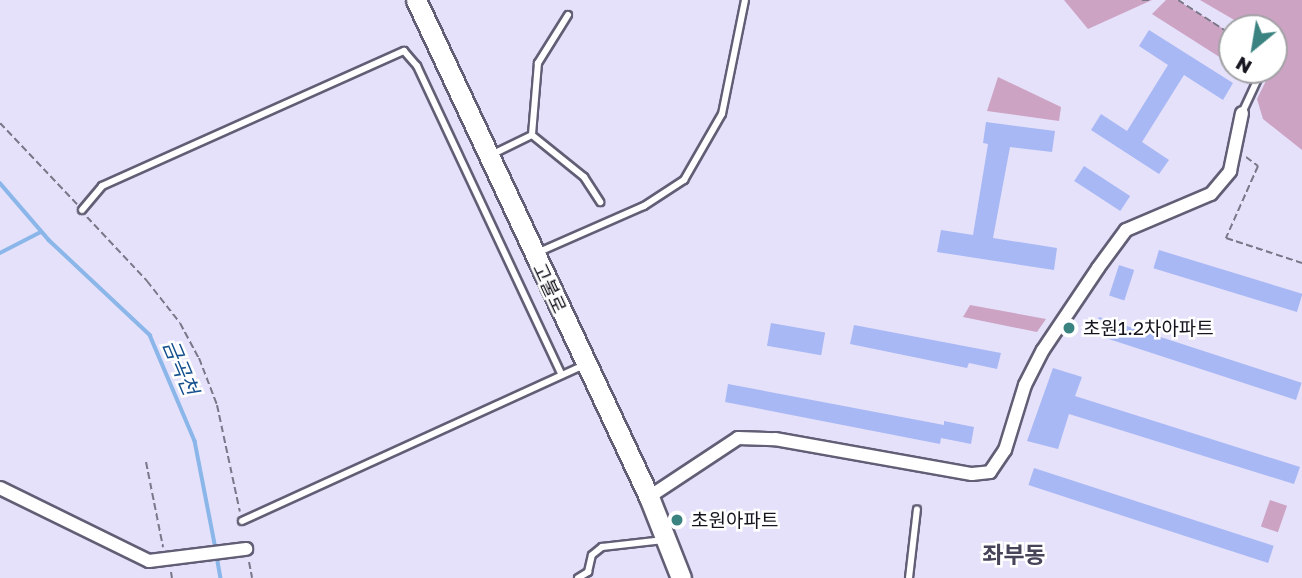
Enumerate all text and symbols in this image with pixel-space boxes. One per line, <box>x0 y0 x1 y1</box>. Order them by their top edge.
north arrow <box>1218 14 1288 84</box>
text: N <box>1231 52 1255 79</box>
street label: 고불로 <box>529 259 571 317</box>
place label: 초원1.2차아파트 <box>1083 317 1214 339</box>
marker: 초원1.2차아파트 <box>1061 320 1077 336</box>
water label: 금곡천 <box>158 335 204 399</box>
place label: 초원아파트 <box>691 509 778 531</box>
marker: 초원아파트 <box>669 512 685 528</box>
district label: 좌부동 <box>982 540 1046 568</box>

